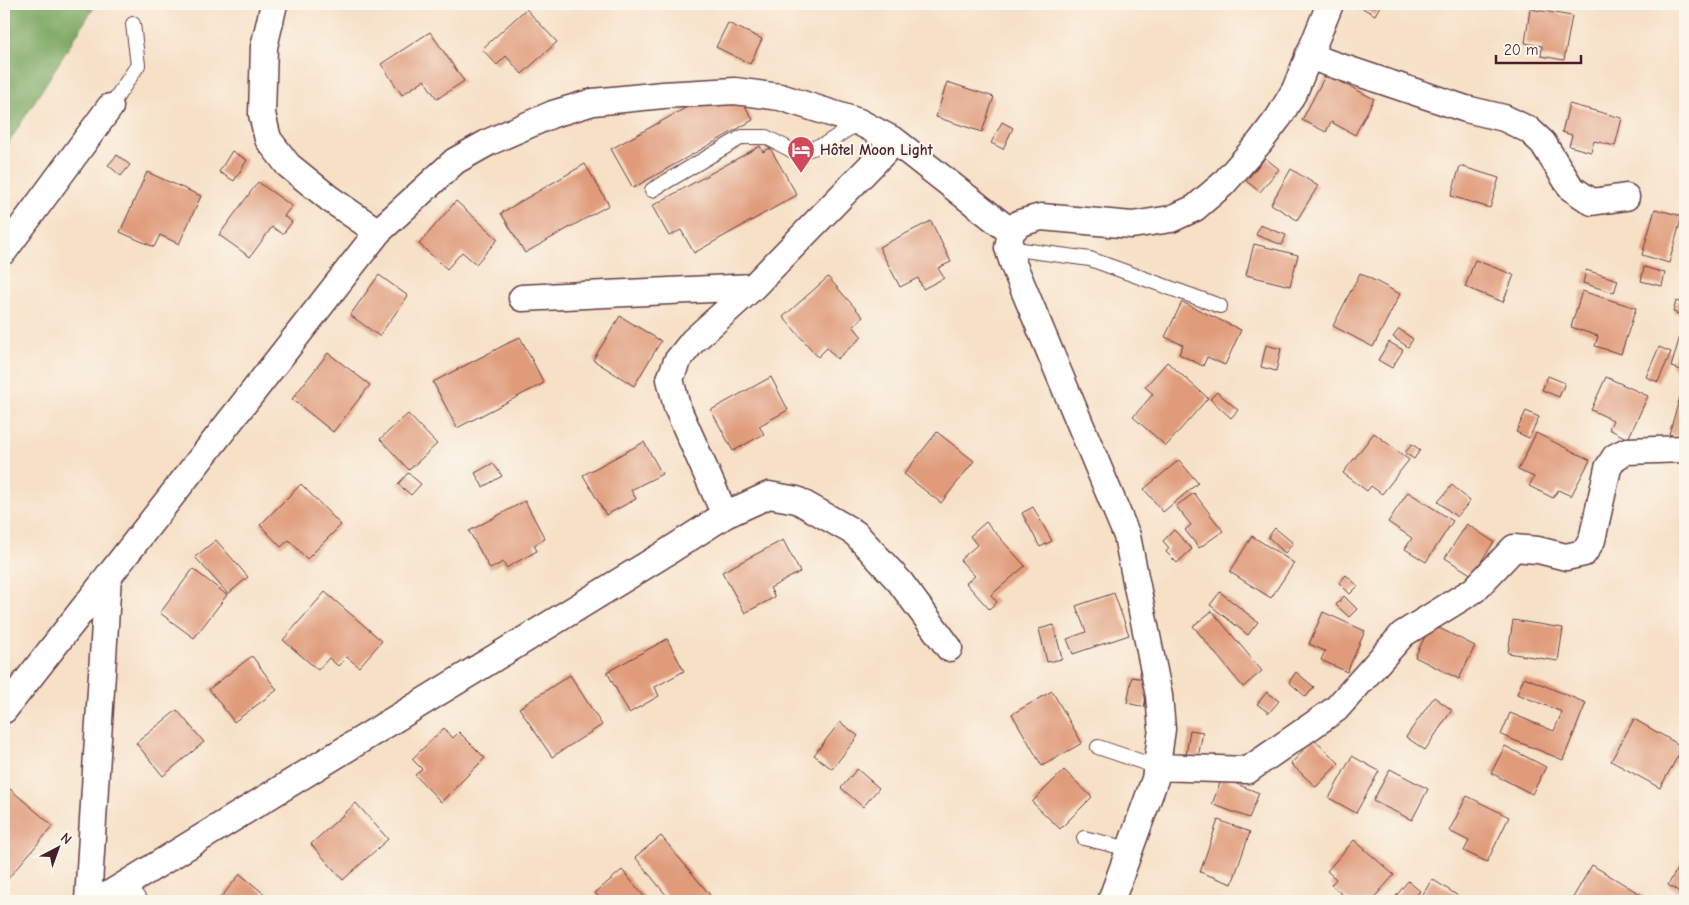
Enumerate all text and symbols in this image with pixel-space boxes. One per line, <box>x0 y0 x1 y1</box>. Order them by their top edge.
scale bar <box>1496 32 1582 64</box>
text: 20 m <box>1504 41 1538 59</box>
hotel icon: Hôtel Moon Light <box>786 135 816 174</box>
place label: Hôtel Moon Light <box>820 141 934 159</box>
north arrow <box>32 822 82 872</box>
text: N <box>57 829 75 848</box>

